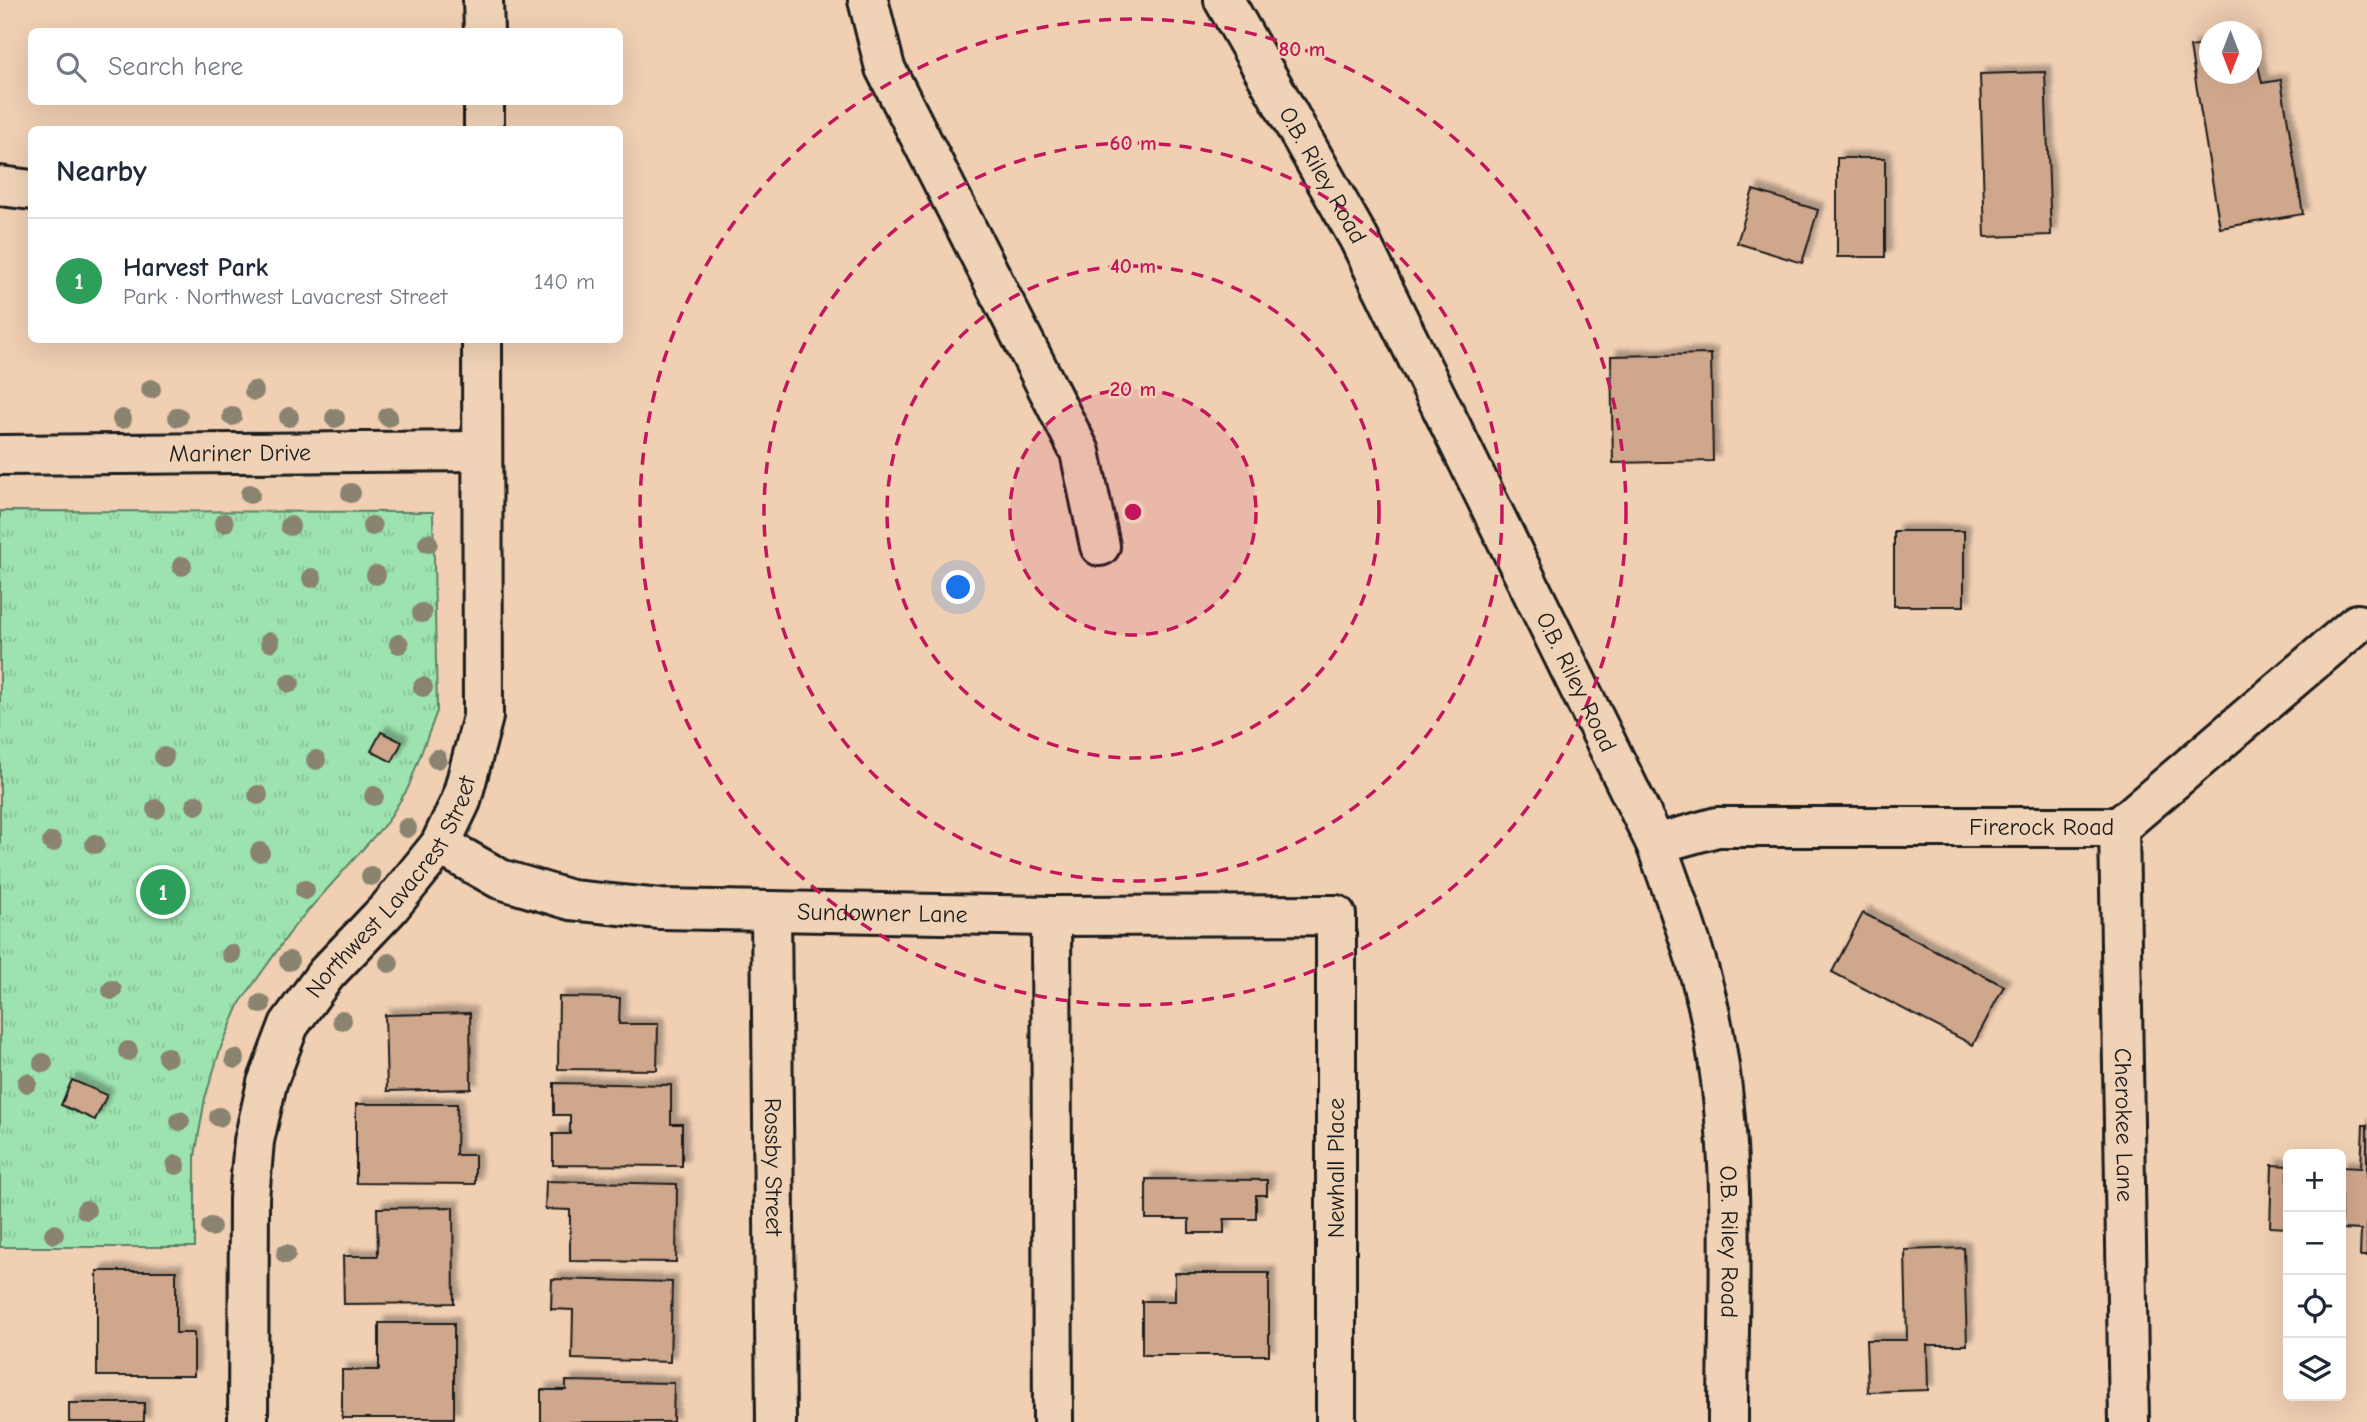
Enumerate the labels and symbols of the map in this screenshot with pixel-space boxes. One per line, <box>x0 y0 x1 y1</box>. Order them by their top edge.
north arrow <box>2199 21 2262 84</box>
text: 80 m <box>1279 37 1325 61</box>
street label: O.B. Riley Road <box>1273 102 1373 248</box>
text: 60 m <box>1109 131 1157 155</box>
text: 40 m <box>1110 254 1156 278</box>
text: 20 m <box>1110 377 1156 401</box>
street label: Mariner Drive <box>169 438 311 468</box>
centre of rings <box>1121 500 1145 524</box>
your location <box>941 570 975 604</box>
street label: O.B. Riley Road <box>1530 607 1623 757</box>
street label: Northwest Lavacrest Street <box>299 772 481 1003</box>
street label: Firerock Road <box>1969 813 2114 841</box>
pin: 1 <box>140 866 186 918</box>
street label: Sundowner Lane <box>797 897 968 929</box>
street label: Cherokee Lane <box>2109 1048 2139 1202</box>
street label: Rossby Street <box>759 1098 788 1237</box>
street label: Newhall Place <box>1322 1098 1350 1238</box>
street label: O.B. Riley Road <box>1714 1165 1744 1318</box>

